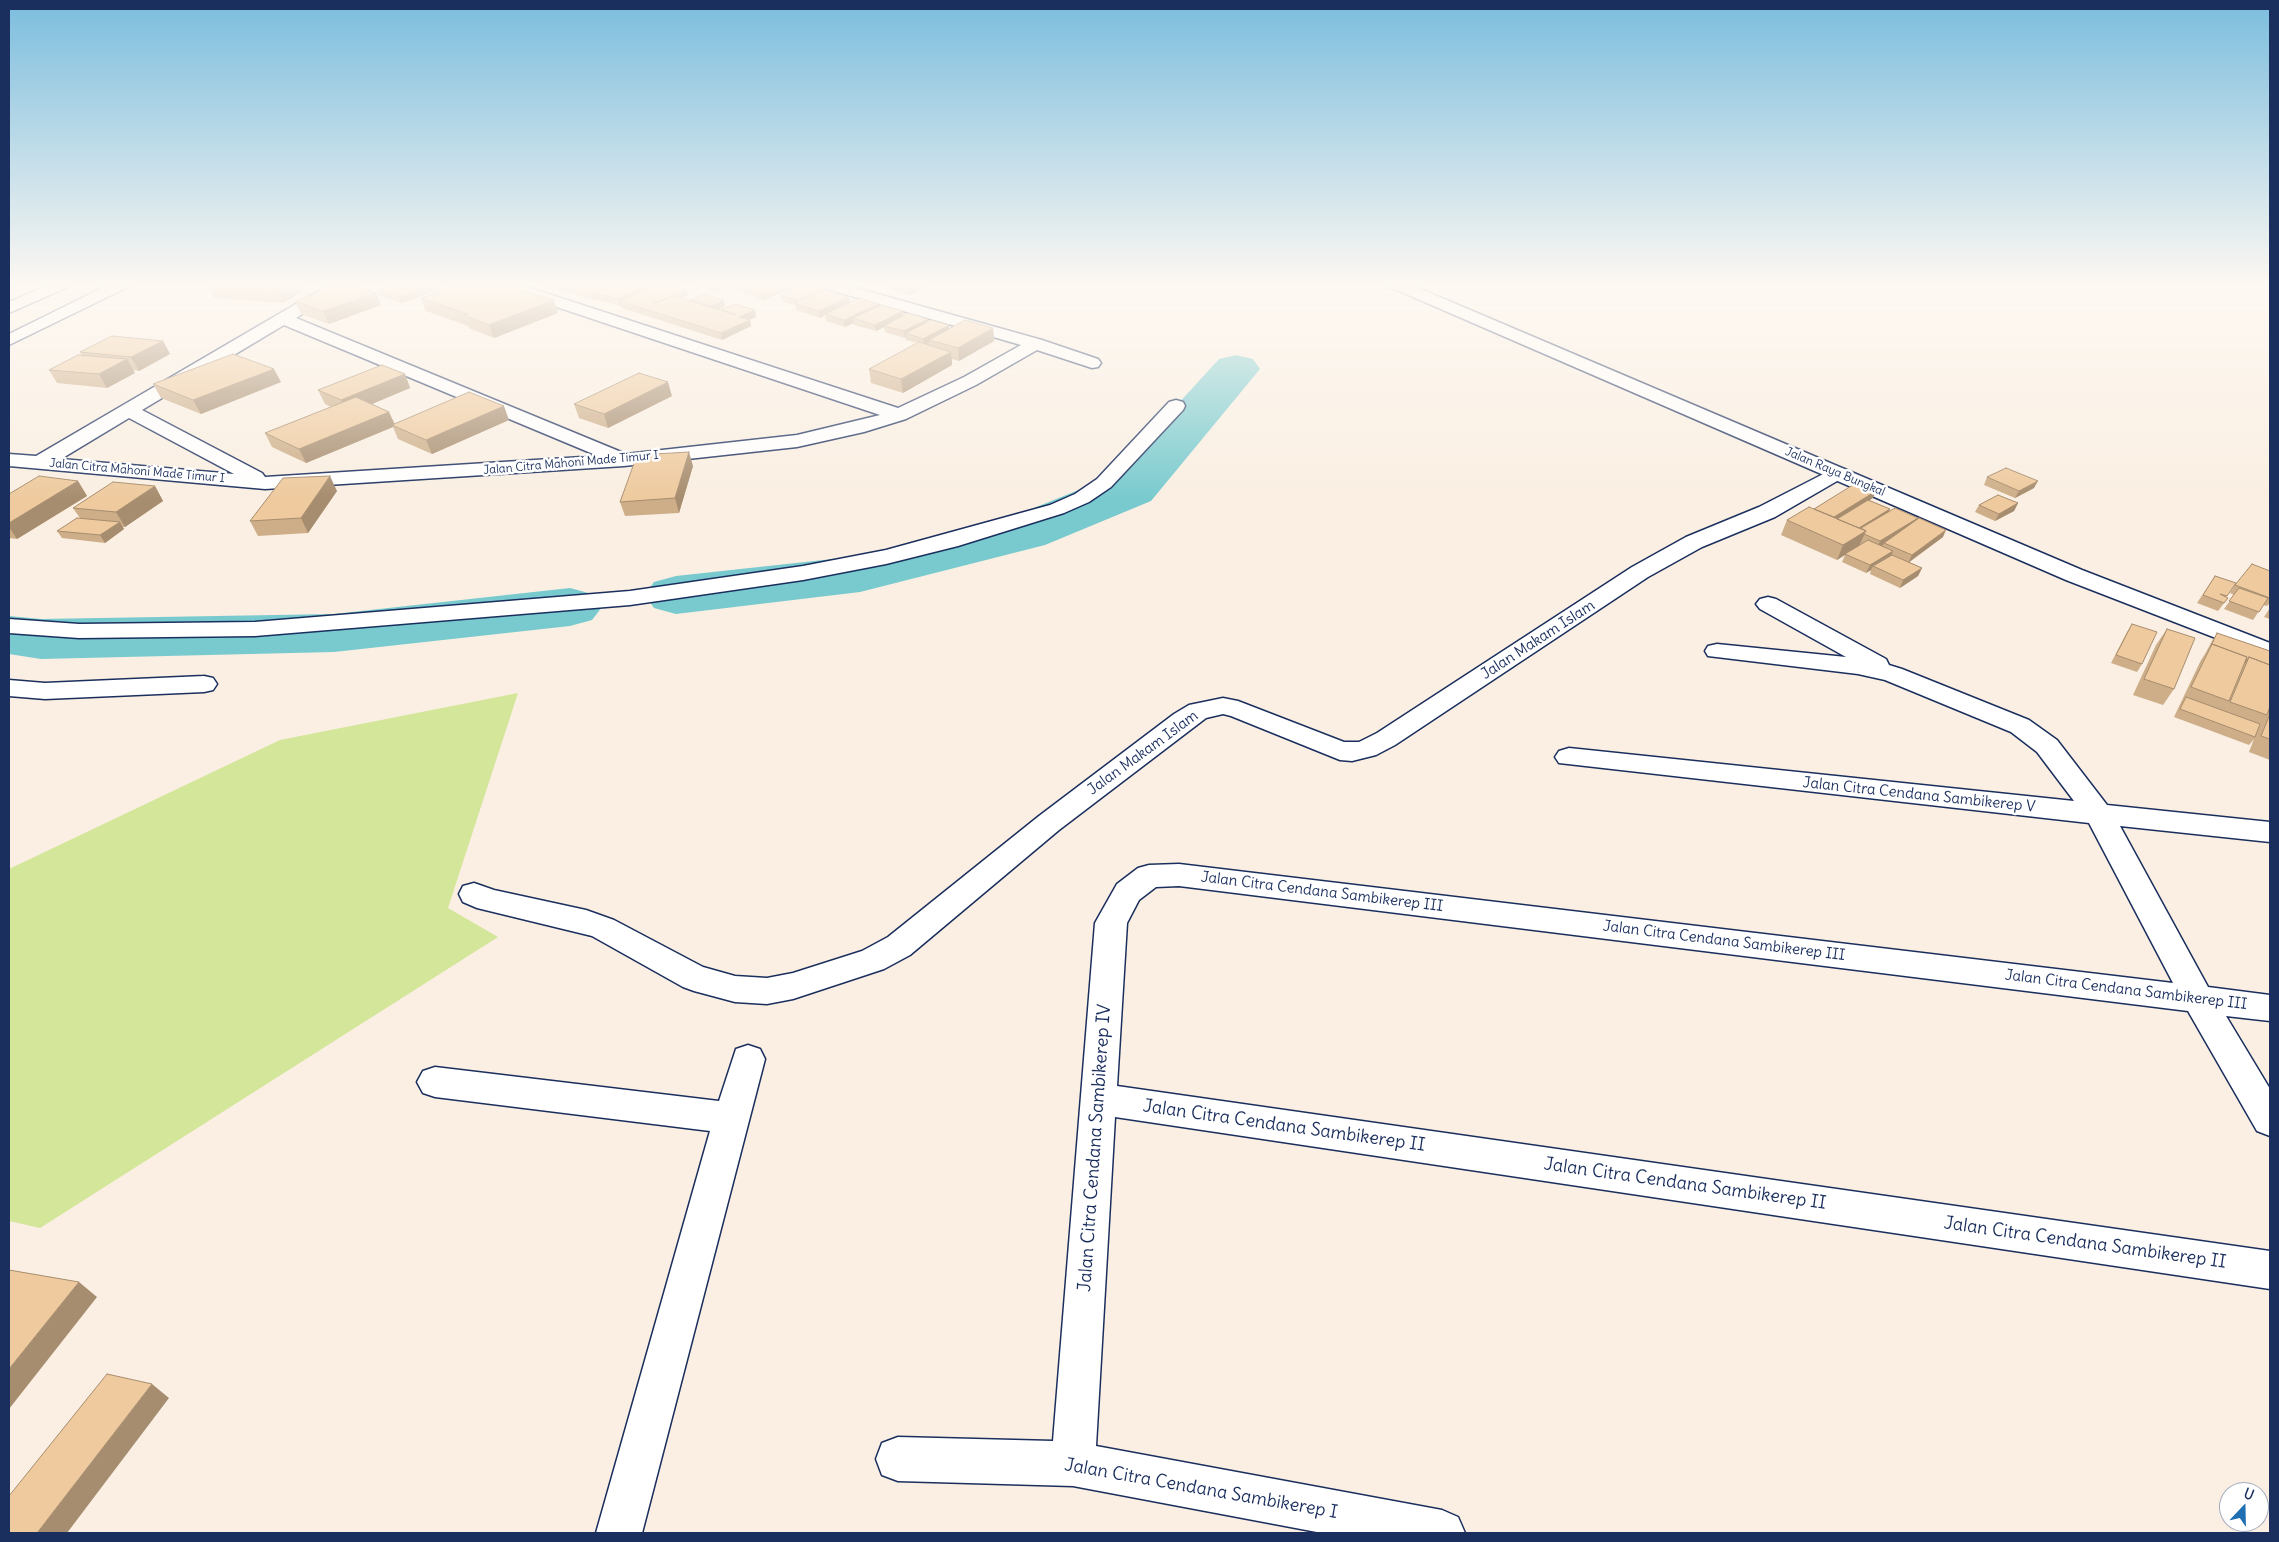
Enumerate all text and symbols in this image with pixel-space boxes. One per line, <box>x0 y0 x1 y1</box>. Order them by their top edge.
street label: Jalan Raya Bungkal <box>1783 444 1887 500</box>
street label: Jalan Citra Mahoni Made Timur I <box>483 448 659 478</box>
street label: Jalan Citra Mahoni Made Timur I <box>49 456 225 486</box>
street label: Jalan Makam Islam <box>1478 596 1598 684</box>
street label: Jalan Makam Islam <box>1084 707 1202 799</box>
street label: Jalan Citra Cendana Sambikerep V <box>1802 774 2036 816</box>
street label: Jalan Citra Cendana Sambikerep III <box>1200 868 1444 916</box>
street label: Jalan Citra Cendana Sambikerep III <box>1602 917 1846 965</box>
street label: Jalan Citra Cendana Sambikerep III <box>2004 966 2248 1014</box>
street label: Jalan Citra Cendana Sambikerep IV <box>1074 1003 1116 1293</box>
street label: Jalan Citra Cendana Sambikerep II <box>1141 1095 1427 1157</box>
street label: Jalan Citra Cendana Sambikerep II <box>1542 1153 1828 1215</box>
street label: Jalan Citra Cendana Sambikerep II <box>1942 1212 2228 1274</box>
street label: Jalan Citra Cendana Sambikerep I <box>1063 1454 1339 1524</box>
north arrow <box>2219 1482 2269 1532</box>
text: U <box>2241 1484 2257 1504</box>

